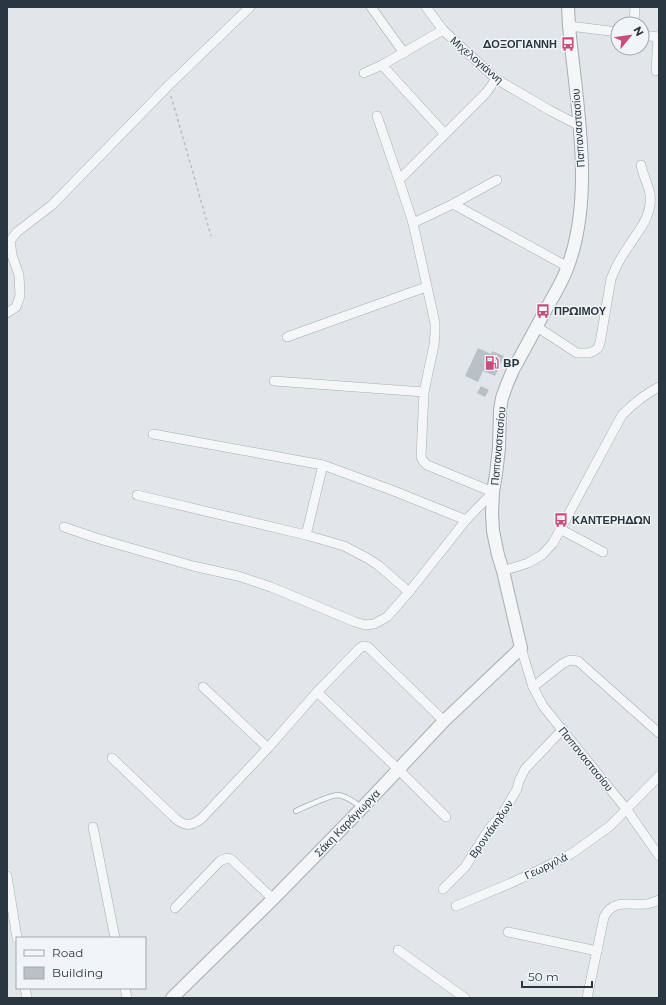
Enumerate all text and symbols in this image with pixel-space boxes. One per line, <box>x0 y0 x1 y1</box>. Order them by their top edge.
north arrow <box>610 16 650 56</box>
text: N <box>630 24 647 38</box>
street label: Μιχελογιάννη <box>448 33 506 87</box>
bus stop icon: ΔΟΞΟΓΙΑΝΝΗ <box>560 36 576 52</box>
place label: ΔΟΞΟΓΙΑΝΝΗ <box>482 37 557 51</box>
street label: Παπαναστασίου <box>568 88 588 168</box>
bus stop icon: ΠΡΩΙΜΟΥ <box>535 303 551 319</box>
place label: ΠΡΩΙΜΟΥ <box>554 304 607 318</box>
fuel station icon: BP <box>484 355 500 371</box>
place label: BP <box>503 356 519 370</box>
street label: Παπαναστασίου <box>488 406 508 486</box>
bus stop icon: ΚΑΝΤΕΡΗΔΩΝ <box>553 512 569 528</box>
place label: ΚΑΝΤΕΡΗΔΩΝ <box>572 513 651 527</box>
street label: Παπαναστασίου <box>556 724 616 794</box>
street label: Σάκη Καράγιωργα <box>311 786 383 860</box>
street label: Βροντάκηδων <box>466 797 516 861</box>
street label: Γεωργιλά <box>522 849 570 882</box>
legend <box>16 937 146 989</box>
text: Road <box>52 945 83 960</box>
scale bar <box>522 963 592 989</box>
text: Building <box>52 965 103 980</box>
text: 50 m <box>528 969 559 984</box>

